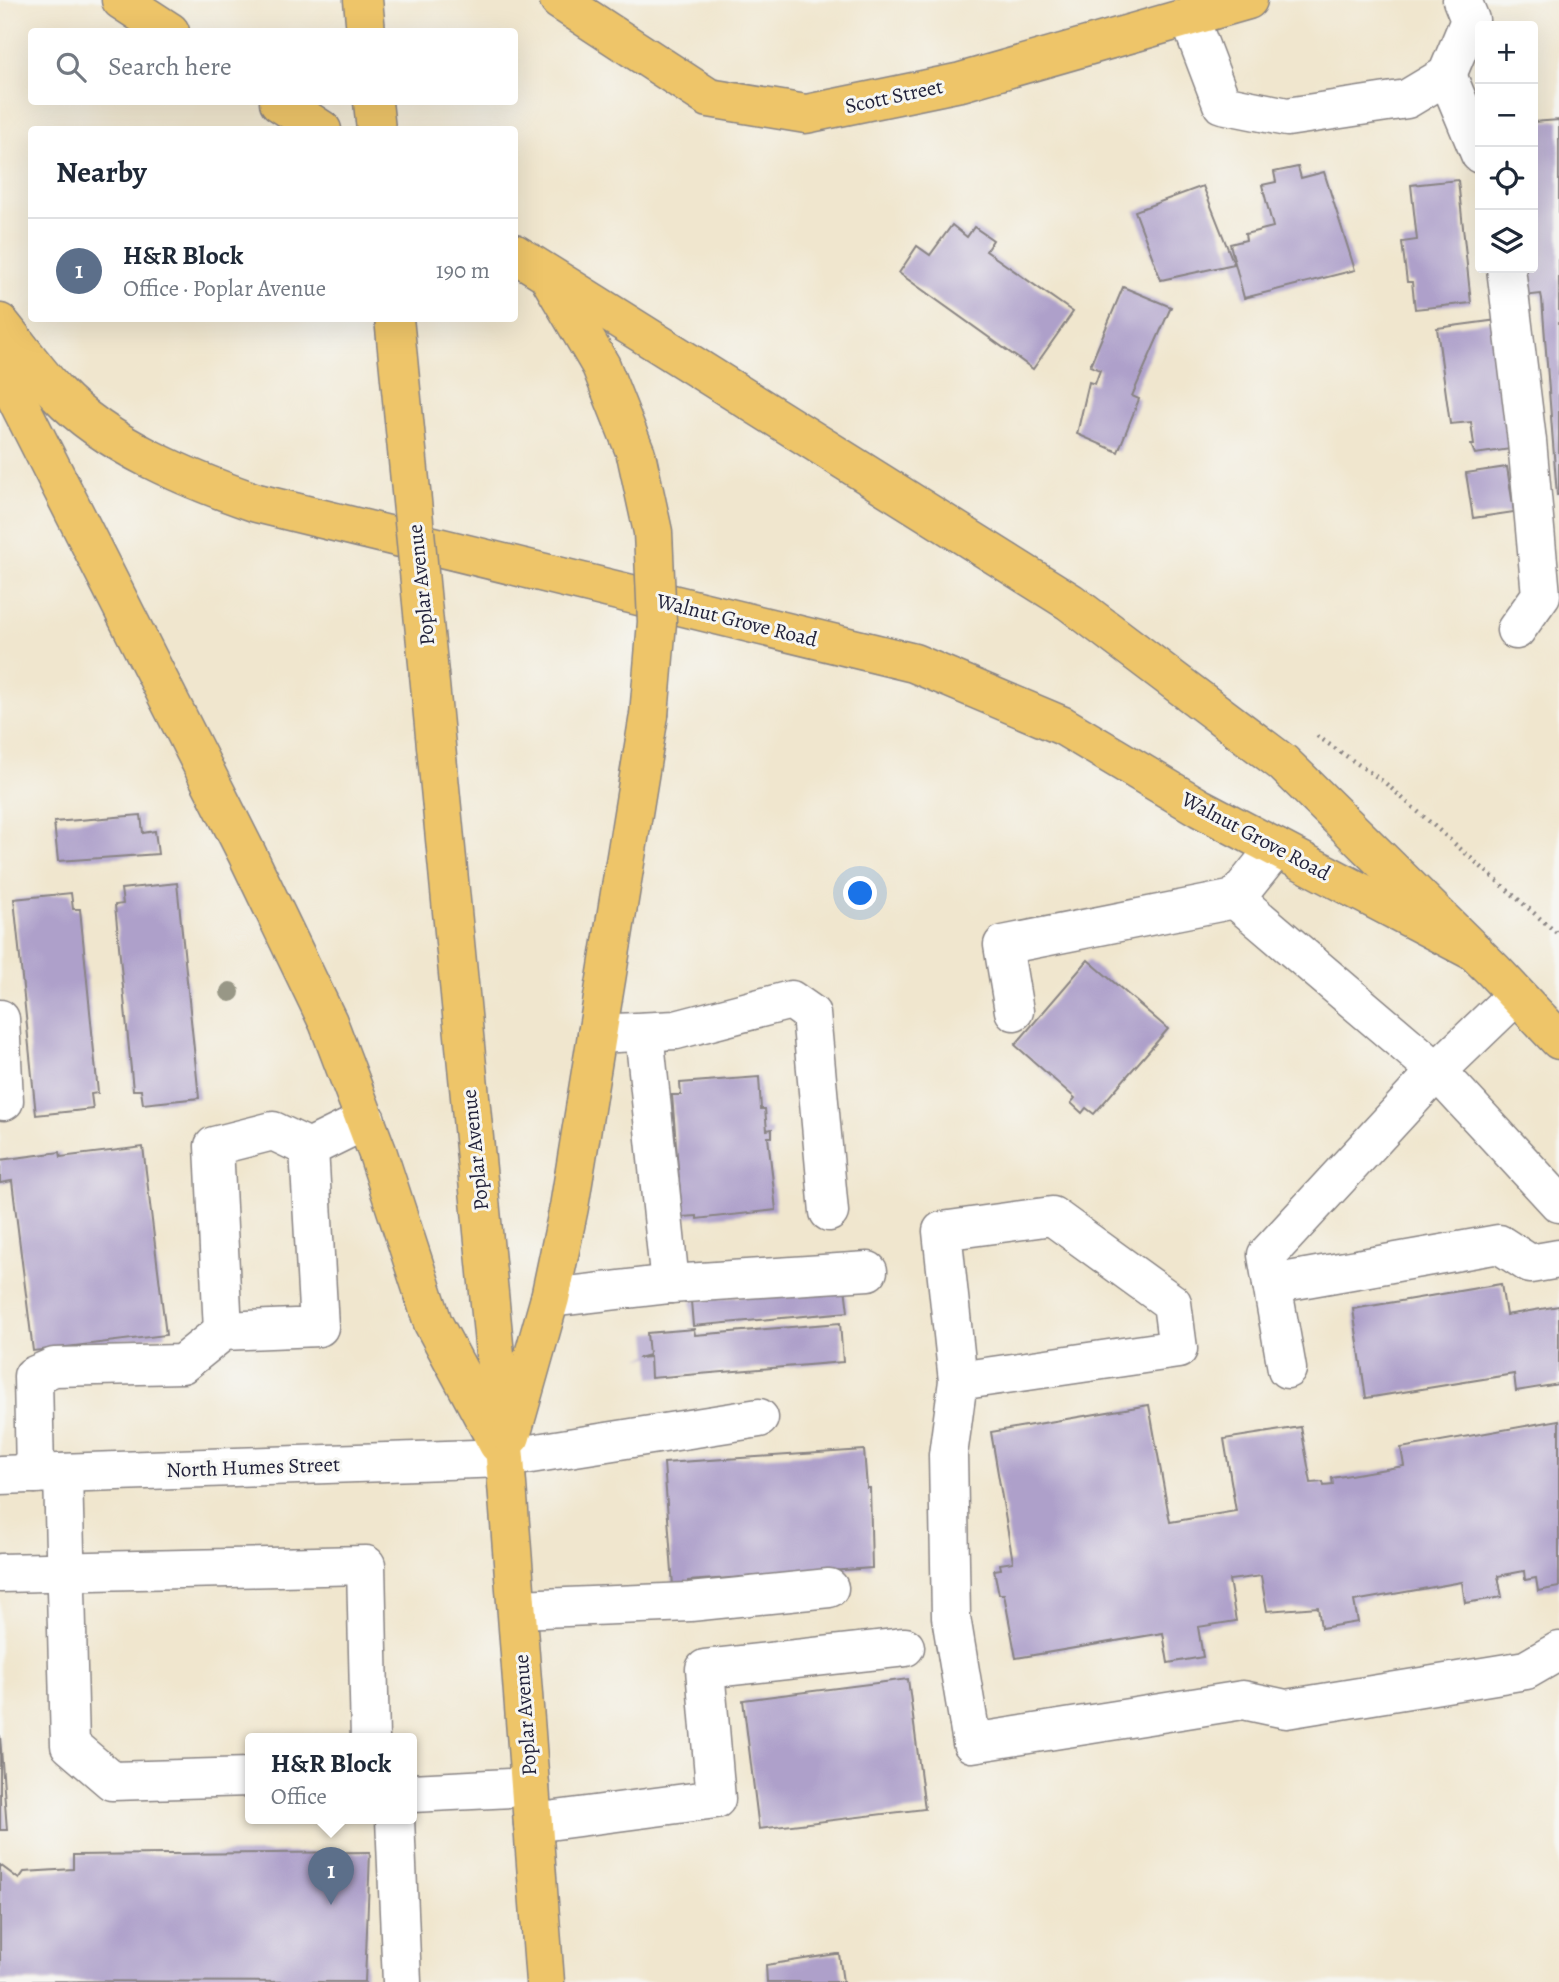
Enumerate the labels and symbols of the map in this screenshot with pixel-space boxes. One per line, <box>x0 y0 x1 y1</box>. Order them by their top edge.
street label: Scott Street <box>842 72 946 120</box>
street label: Poplar Avenue <box>401 523 441 647</box>
street label: Walnut Grove Road <box>653 586 821 654</box>
street label: Walnut Grove Road <box>1176 785 1336 887</box>
your location <box>843 876 877 910</box>
street label: Poplar Avenue <box>455 1088 495 1212</box>
street label: North Humes Street <box>166 1450 340 1484</box>
street label: Poplar Avenue <box>507 1653 543 1777</box>
pin: 1 <box>308 1847 354 1905</box>

